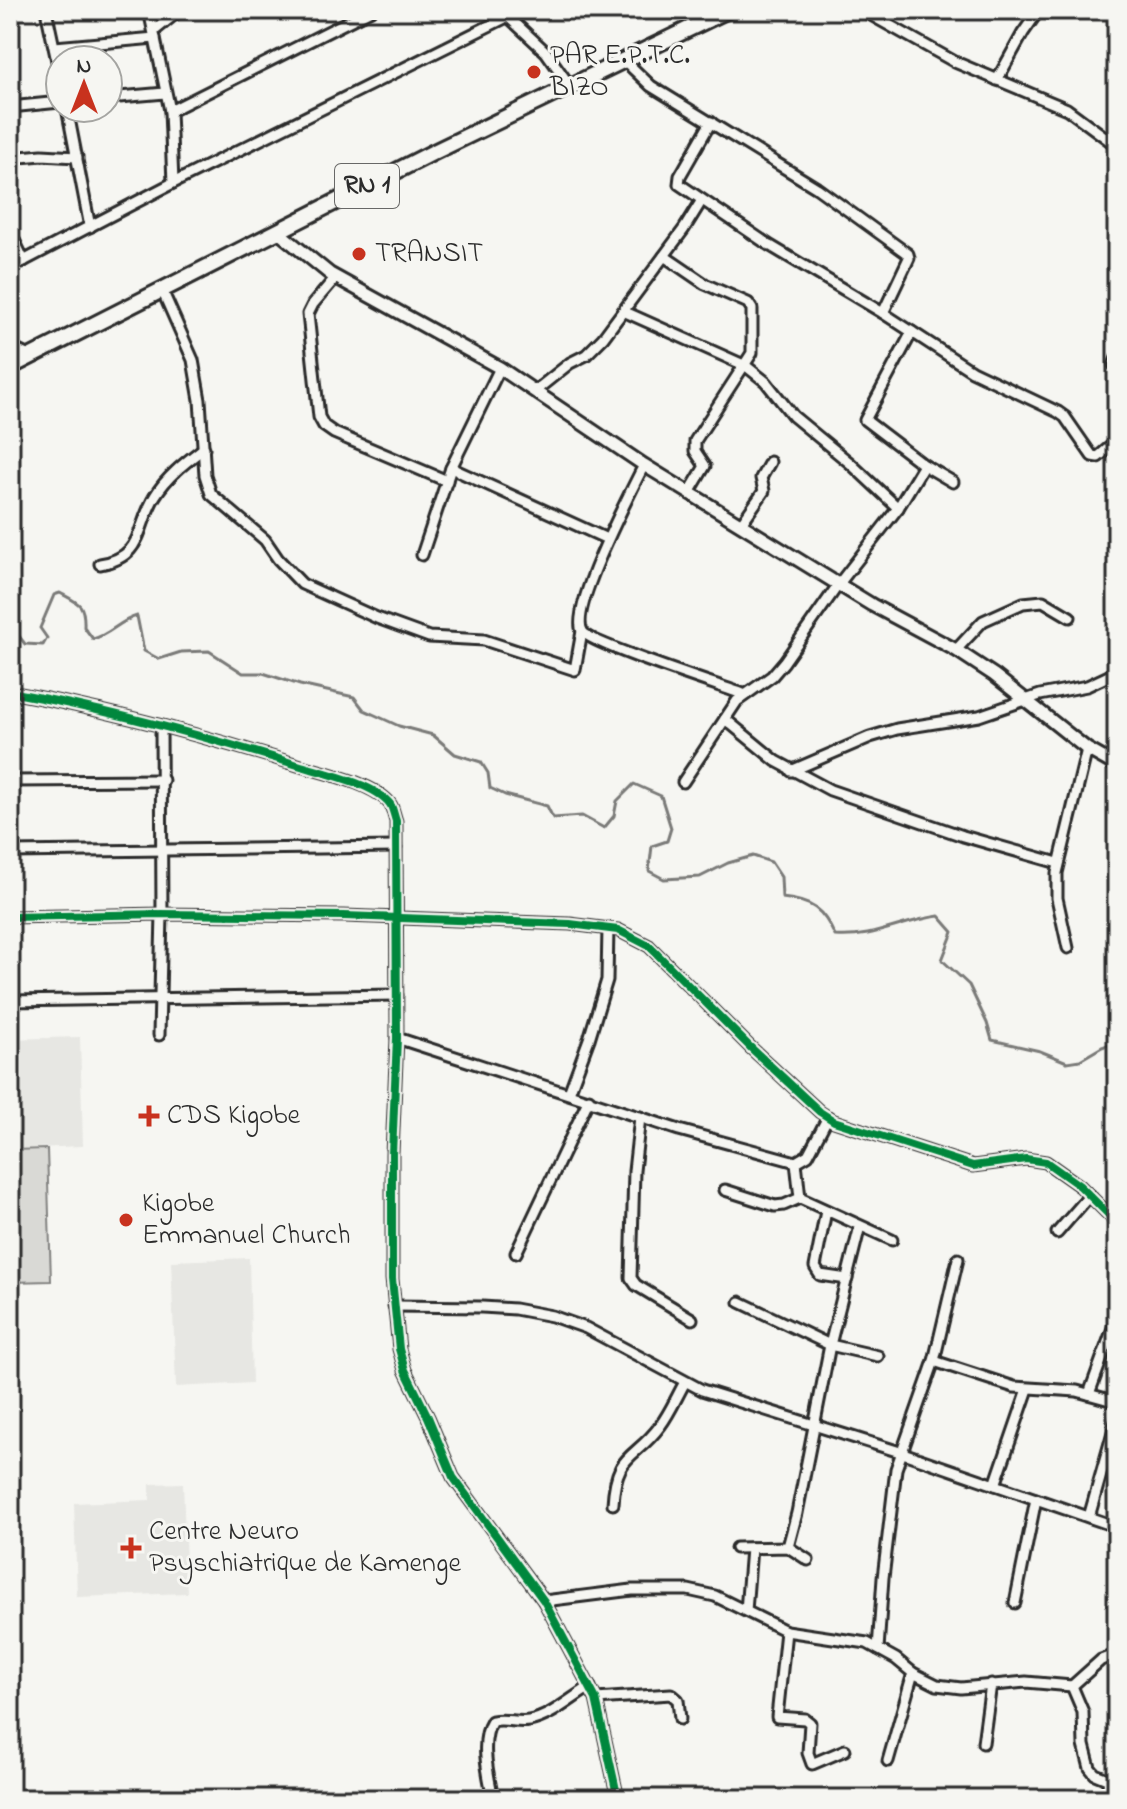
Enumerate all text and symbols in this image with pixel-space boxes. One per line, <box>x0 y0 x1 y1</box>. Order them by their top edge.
place label: PAR E.P.T.C. BIZO <box>549 36 690 109</box>
north arrow <box>44 44 124 124</box>
text: N <box>77 51 91 83</box>
marker: PAR E.P.T.C. BIZO <box>525 63 543 81</box>
road number: RN 1 <box>335 164 399 208</box>
place label: TRANSIT <box>375 234 483 275</box>
marker: TRANSIT <box>350 245 368 263</box>
place label: CDS Kigobe <box>167 1096 301 1137</box>
marker: CDS Kigobe <box>138 1105 160 1127</box>
place label: Kigobe Emmanuel Church <box>142 1184 351 1257</box>
marker: Kigobe Emmanuel Church <box>117 1211 135 1229</box>
place label: Centre Neuro Psyschiatrique de Kamenge <box>149 1512 461 1585</box>
marker: Centre Neuro Psyschiatrique de Kamenge <box>120 1537 142 1559</box>

